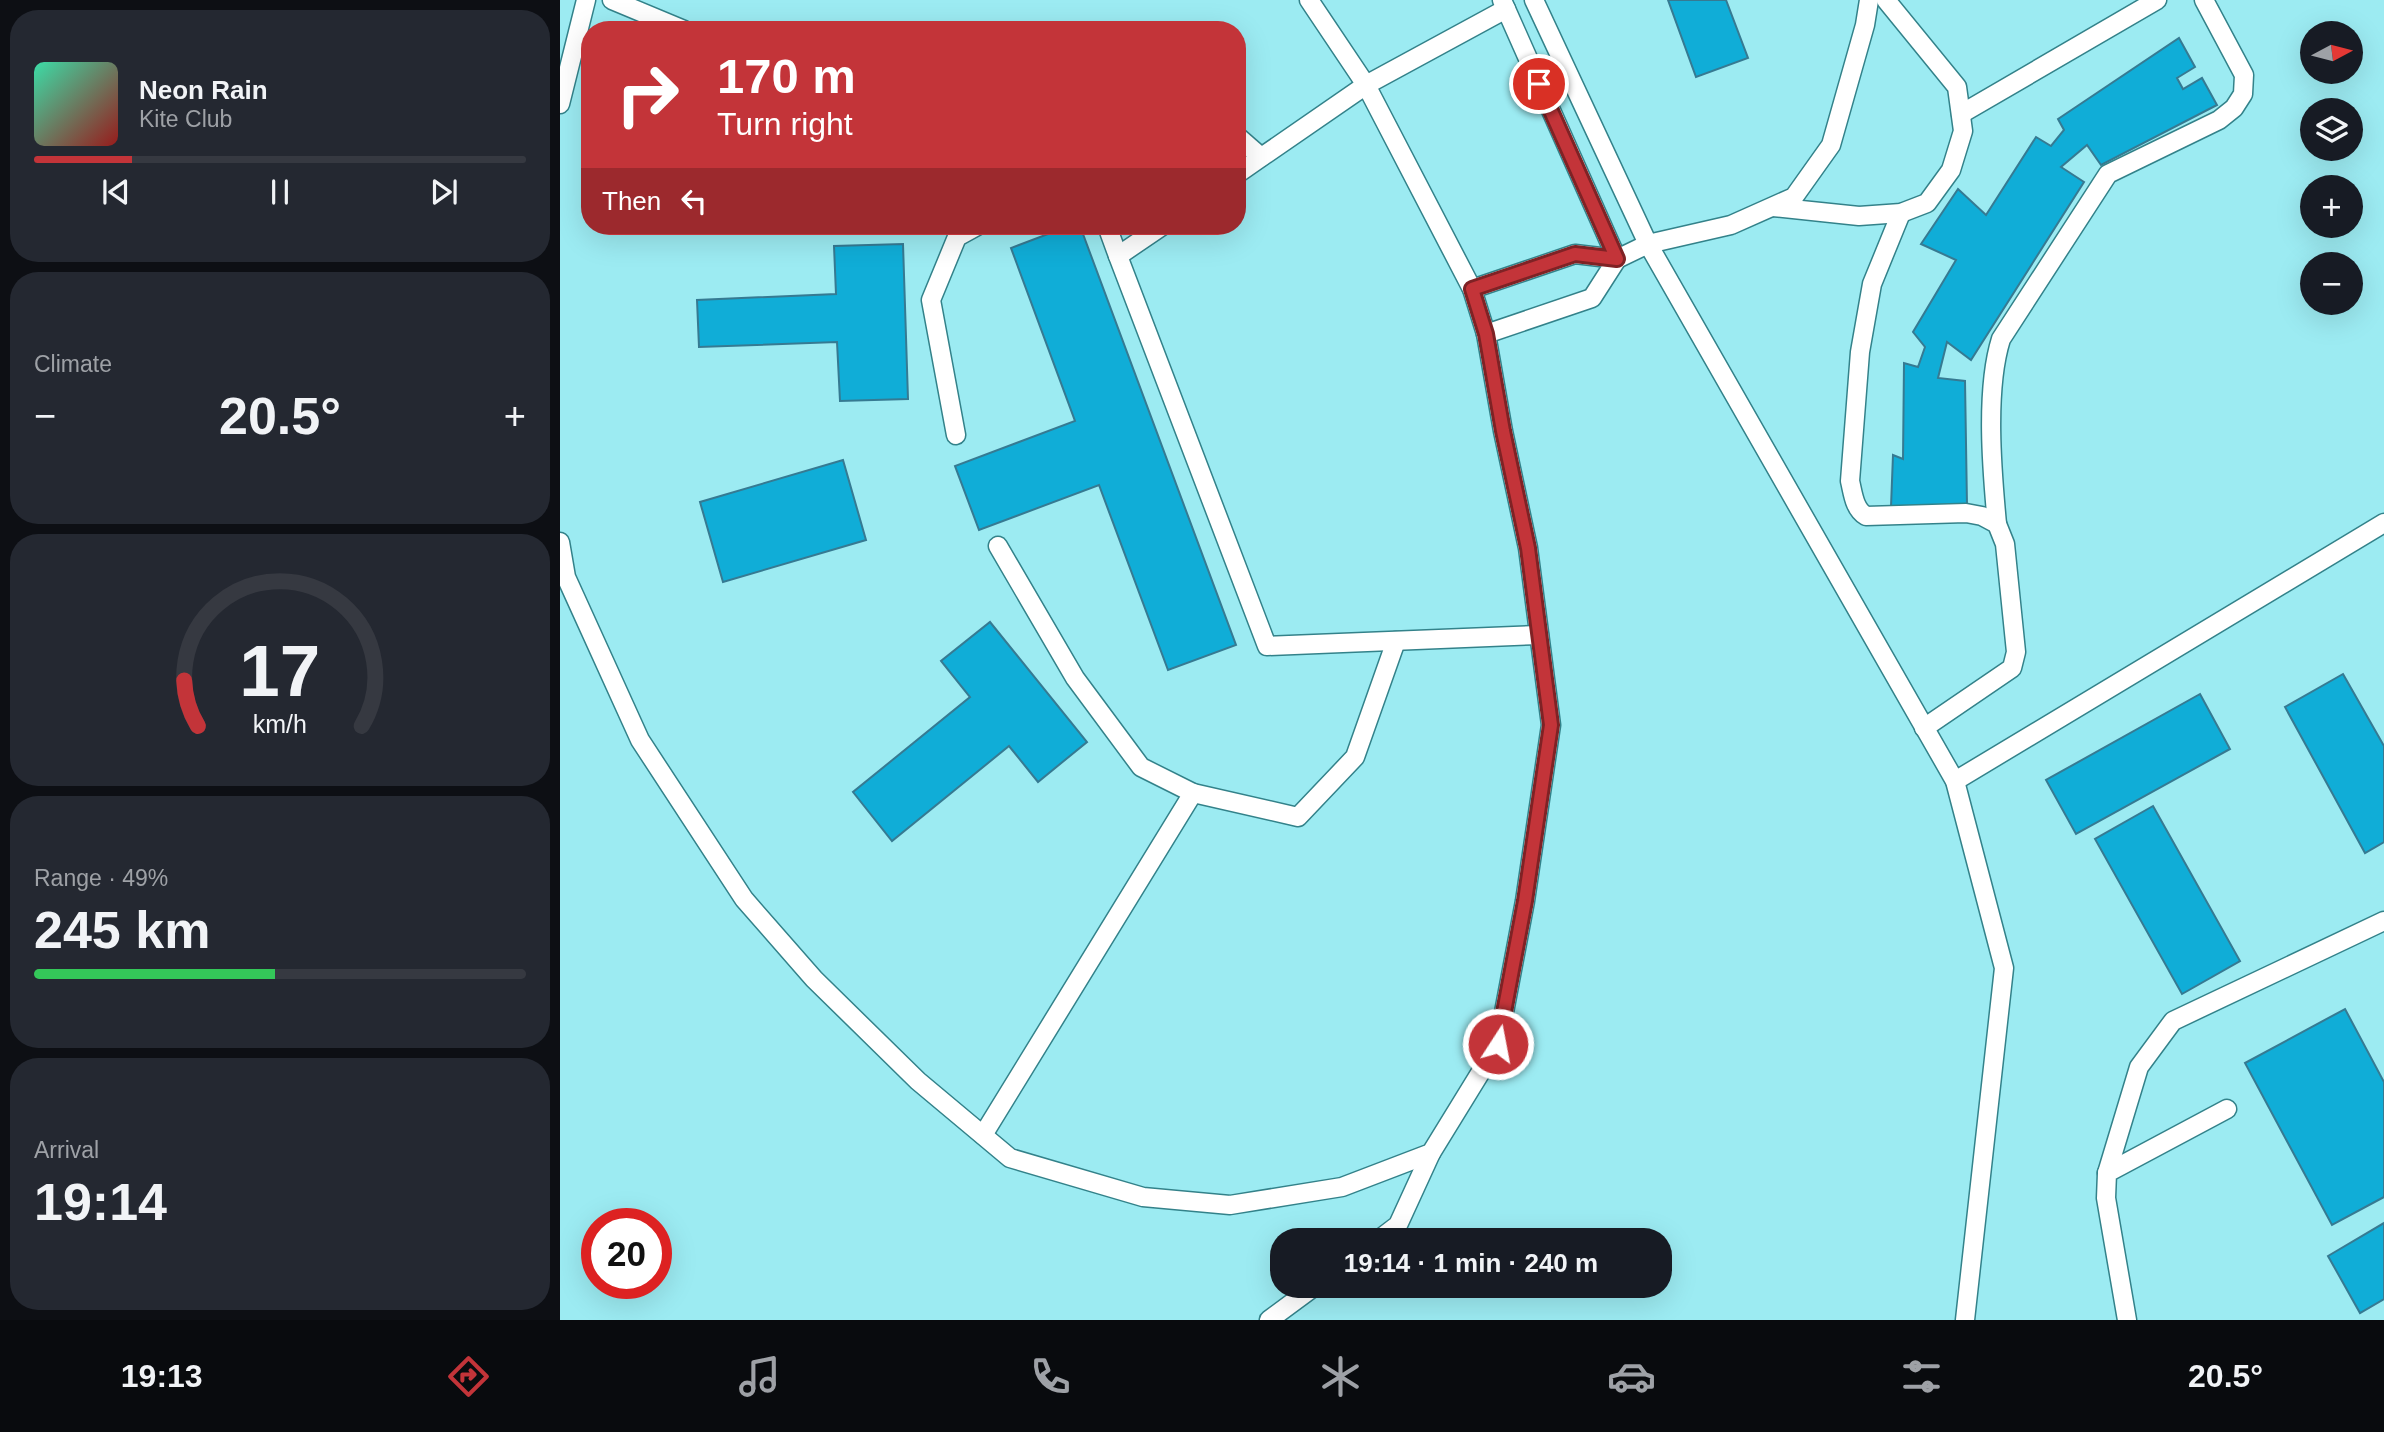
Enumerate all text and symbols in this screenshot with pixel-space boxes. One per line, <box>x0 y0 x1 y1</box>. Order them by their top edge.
north arrow <box>2300 21 2362 84</box>
map controls <box>2300 21 2363 315</box>
icon: right <box>602 49 693 140</box>
text: 170 m <box>717 49 856 103</box>
pin <box>1509 54 1569 114</box>
icon: arrive <box>1520 65 1558 103</box>
text: Neon Rain <box>139 75 268 105</box>
button: layers <box>2300 98 2363 161</box>
text: Kite Club <box>139 106 232 132</box>
text: Turn right <box>717 106 853 142</box>
icon: previous <box>97 173 135 211</box>
icon: pause <box>261 173 299 211</box>
icon: next <box>425 173 463 211</box>
button: + <box>2300 175 2363 238</box>
icon: left <box>675 182 713 220</box>
text: Then <box>602 186 661 216</box>
button: − <box>2300 252 2363 315</box>
text: Climate <box>34 351 112 377</box>
text: 20.5° <box>219 387 341 445</box>
text: − <box>34 395 56 437</box>
text: + <box>504 395 526 437</box>
text: 17 <box>240 630 320 711</box>
text: km/h <box>253 710 307 738</box>
text: Range · 49% <box>34 865 168 891</box>
text: 245 km <box>34 901 210 959</box>
position arrow <box>1461 1007 1535 1081</box>
text: Arrival <box>34 1137 99 1163</box>
text: 19:14 <box>34 1173 167 1231</box>
speed limit sign: 20 <box>581 1208 672 1299</box>
text: 19:14 · 1 min · 240 m <box>1344 1248 1598 1278</box>
icon: directions <box>444 1352 493 1401</box>
icon: music <box>735 1352 784 1401</box>
icon: phone <box>1026 1352 1075 1401</box>
icon: climate <box>1316 1352 1365 1401</box>
icon: car <box>1607 1352 1656 1401</box>
icon: filters <box>1897 1352 1946 1401</box>
text: 19:13 <box>121 1358 203 1394</box>
text: 20.5° <box>2188 1358 2263 1394</box>

